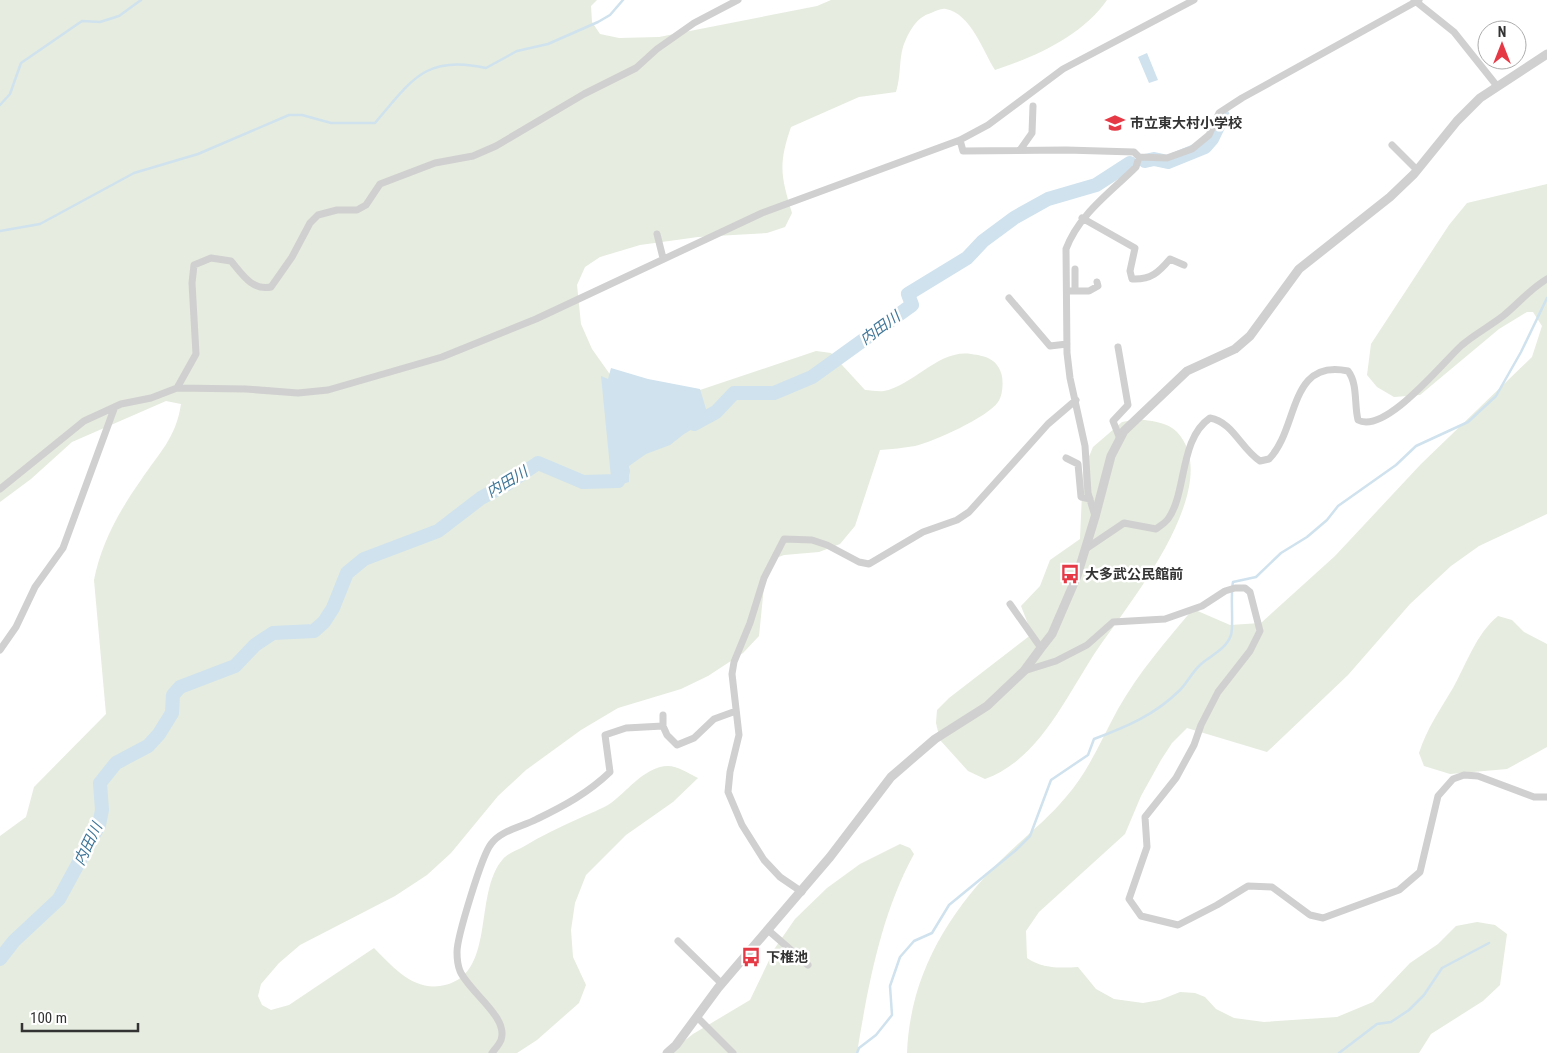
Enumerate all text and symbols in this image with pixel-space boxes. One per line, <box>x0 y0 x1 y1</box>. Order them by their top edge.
north arrow <box>1477 20 1527 70</box>
text: N <box>1498 24 1506 40</box>
school or university icon: 市立東大村小学校 <box>1104 112 1126 134</box>
place label: 市立東大村小学校 <box>1130 115 1242 131</box>
water label: 内田川 <box>857 306 905 349</box>
water label: 内田川 <box>483 462 533 501</box>
bus stop icon: 大多武公民館前 <box>1059 563 1081 585</box>
place label: 大多武公民館前 <box>1085 566 1183 582</box>
water label: 内田川 <box>70 818 107 868</box>
bus stop icon: 下椎池 <box>740 946 762 968</box>
place label: 下椎池 <box>766 949 808 965</box>
scale bar <box>22 1000 139 1032</box>
text: 100 m <box>30 1009 67 1027</box>

